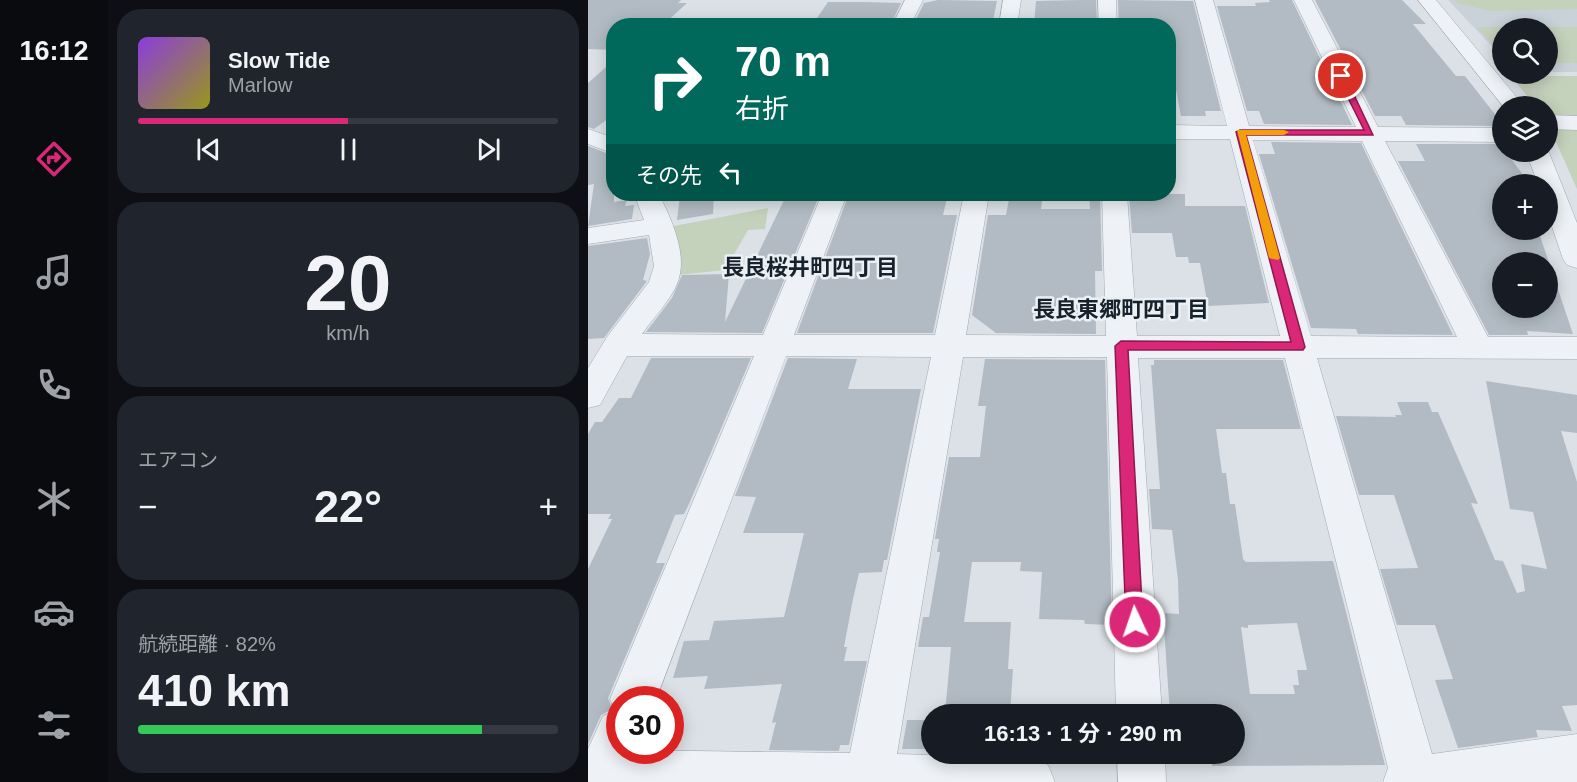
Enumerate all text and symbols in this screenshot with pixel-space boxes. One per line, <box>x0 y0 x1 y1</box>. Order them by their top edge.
map controls <box>1492 18 1558 318</box>
button: search <box>1492 18 1558 84</box>
text: 16:12 <box>19 36 89 66</box>
text: 70 m <box>735 38 831 85</box>
icon: right <box>636 42 714 120</box>
text: Slow Tide <box>228 48 330 73</box>
pin <box>1315 50 1366 101</box>
icon: arrive <box>1324 59 1357 92</box>
text: Marlow <box>228 74 292 96</box>
text: 右折 <box>735 94 789 124</box>
button: layers <box>1492 96 1558 162</box>
icon: previous <box>192 133 225 166</box>
icon: pause <box>332 133 365 166</box>
icon: next <box>472 133 505 166</box>
icon: directions <box>33 138 75 180</box>
icon: left <box>714 156 747 189</box>
text: その先 <box>636 163 702 188</box>
button: + <box>1492 174 1558 240</box>
text: 20 <box>305 239 391 327</box>
icon: music <box>33 251 75 293</box>
button: − <box>1492 252 1558 318</box>
district label: 長良桜井町四丁目 <box>722 255 898 280</box>
district label: 長良東郷町四丁目 <box>1033 297 1209 322</box>
text: km/h <box>326 322 370 344</box>
icon: phone <box>33 364 75 406</box>
text: エアコン <box>138 449 218 471</box>
icon: climate <box>33 478 75 520</box>
text: 22° <box>314 481 382 532</box>
text: − <box>138 488 157 525</box>
text: + <box>539 488 558 525</box>
position arrow <box>1103 590 1167 654</box>
icon: car <box>33 591 75 633</box>
text: 航続距離 · 82% <box>138 633 276 655</box>
text: 410 km <box>138 665 291 716</box>
speed limit sign: 30 <box>606 686 684 764</box>
icon: filters <box>33 704 75 746</box>
text: 16:13 · 1 分 · 290 m <box>984 721 1182 746</box>

